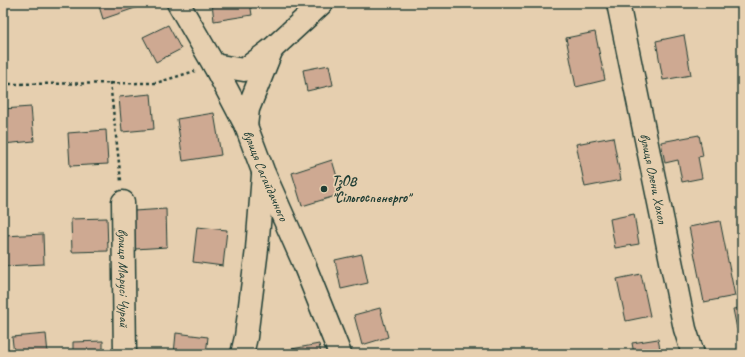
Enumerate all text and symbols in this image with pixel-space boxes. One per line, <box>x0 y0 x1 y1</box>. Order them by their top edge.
street label: вулиця Сагайдачного <box>239 128 292 225</box>
street label: вулиця Олени Хохол <box>636 132 671 226</box>
place label: ТзОВ "Сільгоспенерго" <box>332 173 414 206</box>
marker: ТзОВ "Сільгоспенерго" <box>319 184 329 194</box>
street label: вулиця Марусі Чурай <box>114 228 133 329</box>

